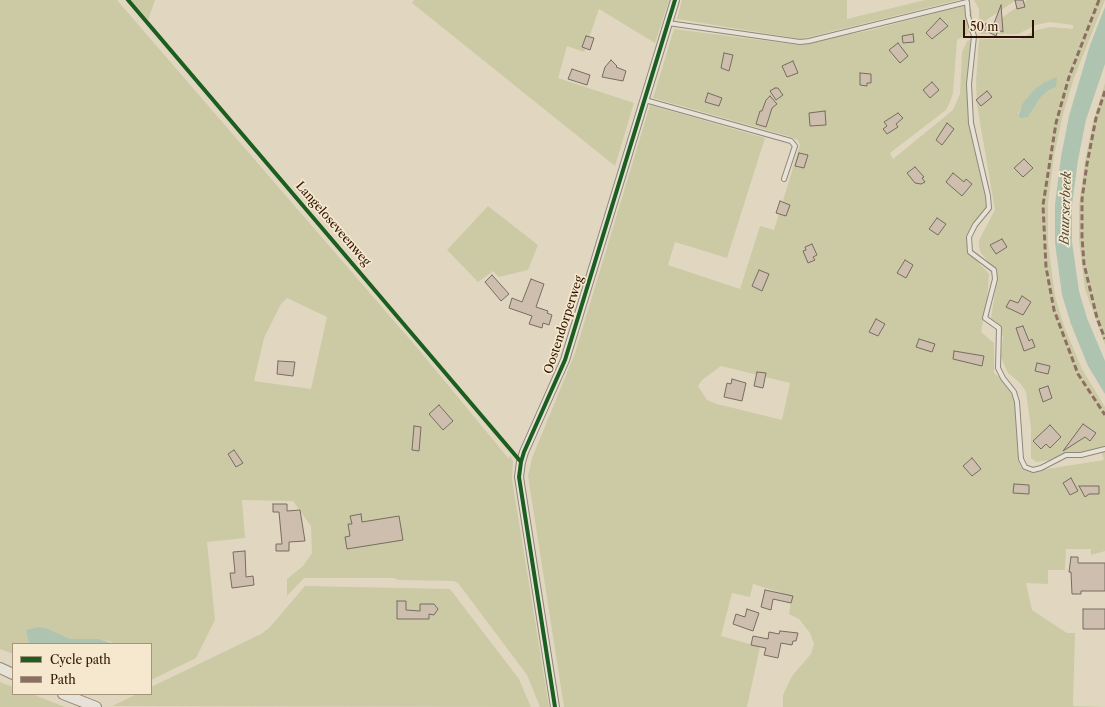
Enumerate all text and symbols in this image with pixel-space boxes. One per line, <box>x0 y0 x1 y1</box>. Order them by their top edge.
scale bar <box>965 12 1036 38</box>
text: 50 m <box>970 19 999 34</box>
water label: Buurserbeek <box>1057 171 1075 245</box>
street label: Langeloseveenweg <box>293 179 373 269</box>
street label: Oostendorperweg <box>541 274 587 376</box>
legend <box>12 643 152 695</box>
text: Cycle path <box>50 652 111 667</box>
text: Path <box>50 672 76 687</box>

